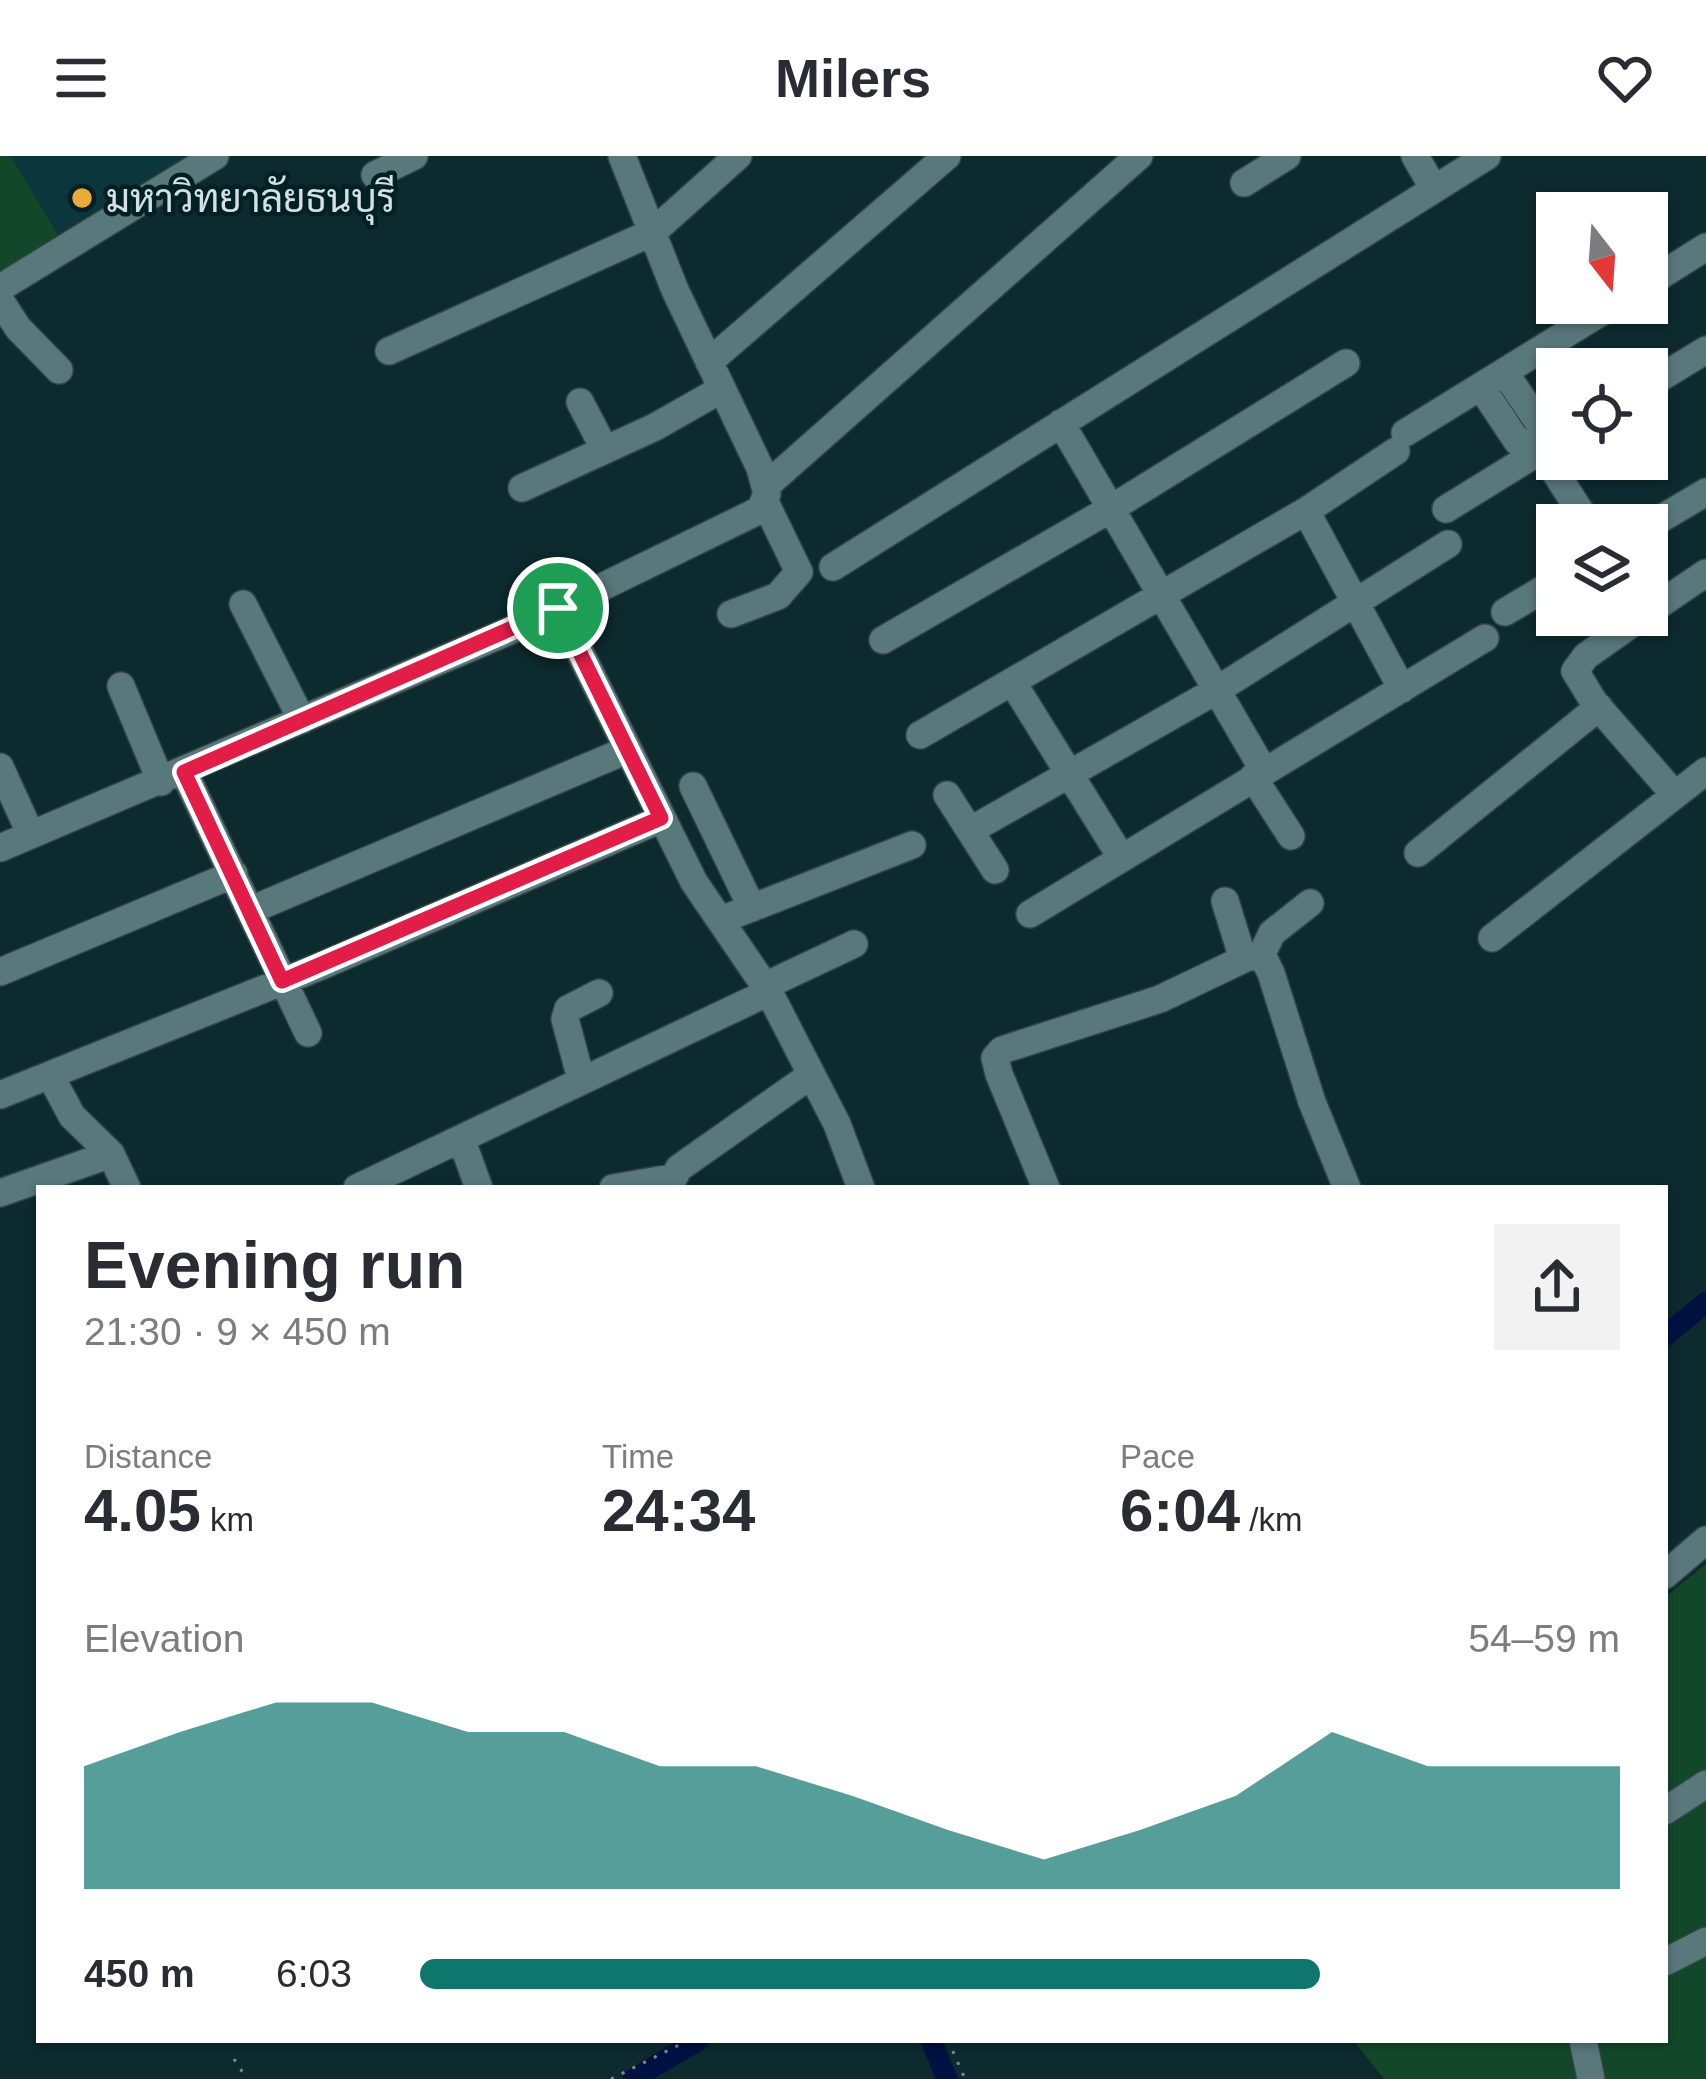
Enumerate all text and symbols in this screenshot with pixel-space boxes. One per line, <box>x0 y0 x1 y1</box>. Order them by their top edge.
icon: menu <box>48 45 114 111</box>
icon: heart <box>1592 45 1658 111</box>
text: Milers <box>775 48 931 108</box>
place label: มหาวิทยาลัยธนบุรี <box>106 175 395 225</box>
marker: มหาวิทยาลัยธนบุรี <box>69 185 95 211</box>
north arrow <box>1536 192 1668 324</box>
map controls <box>1536 192 1668 636</box>
button: locate <box>1536 348 1668 480</box>
button: layers <box>1536 504 1668 636</box>
pin <box>507 557 609 659</box>
icon: arrive <box>525 575 591 641</box>
button: share <box>1494 1224 1620 1350</box>
text: Evening run <box>84 1228 465 1302</box>
text: 21:30 · 9 × 450 m <box>84 1310 391 1353</box>
text: Distance <box>84 1438 212 1475</box>
text: Time <box>602 1438 674 1475</box>
text: Pace <box>1120 1438 1195 1475</box>
text: 4.05 <box>84 1477 201 1544</box>
text: 24:34 <box>602 1477 755 1544</box>
text: 6:04 <box>1120 1477 1240 1544</box>
text: km <box>201 1501 254 1538</box>
text: /km <box>1240 1501 1302 1538</box>
text: Elevation <box>84 1617 244 1660</box>
text: 54–59 m <box>1468 1617 1620 1660</box>
text: 450 m <box>84 1952 195 1995</box>
text: 6:03 <box>276 1952 352 1995</box>

